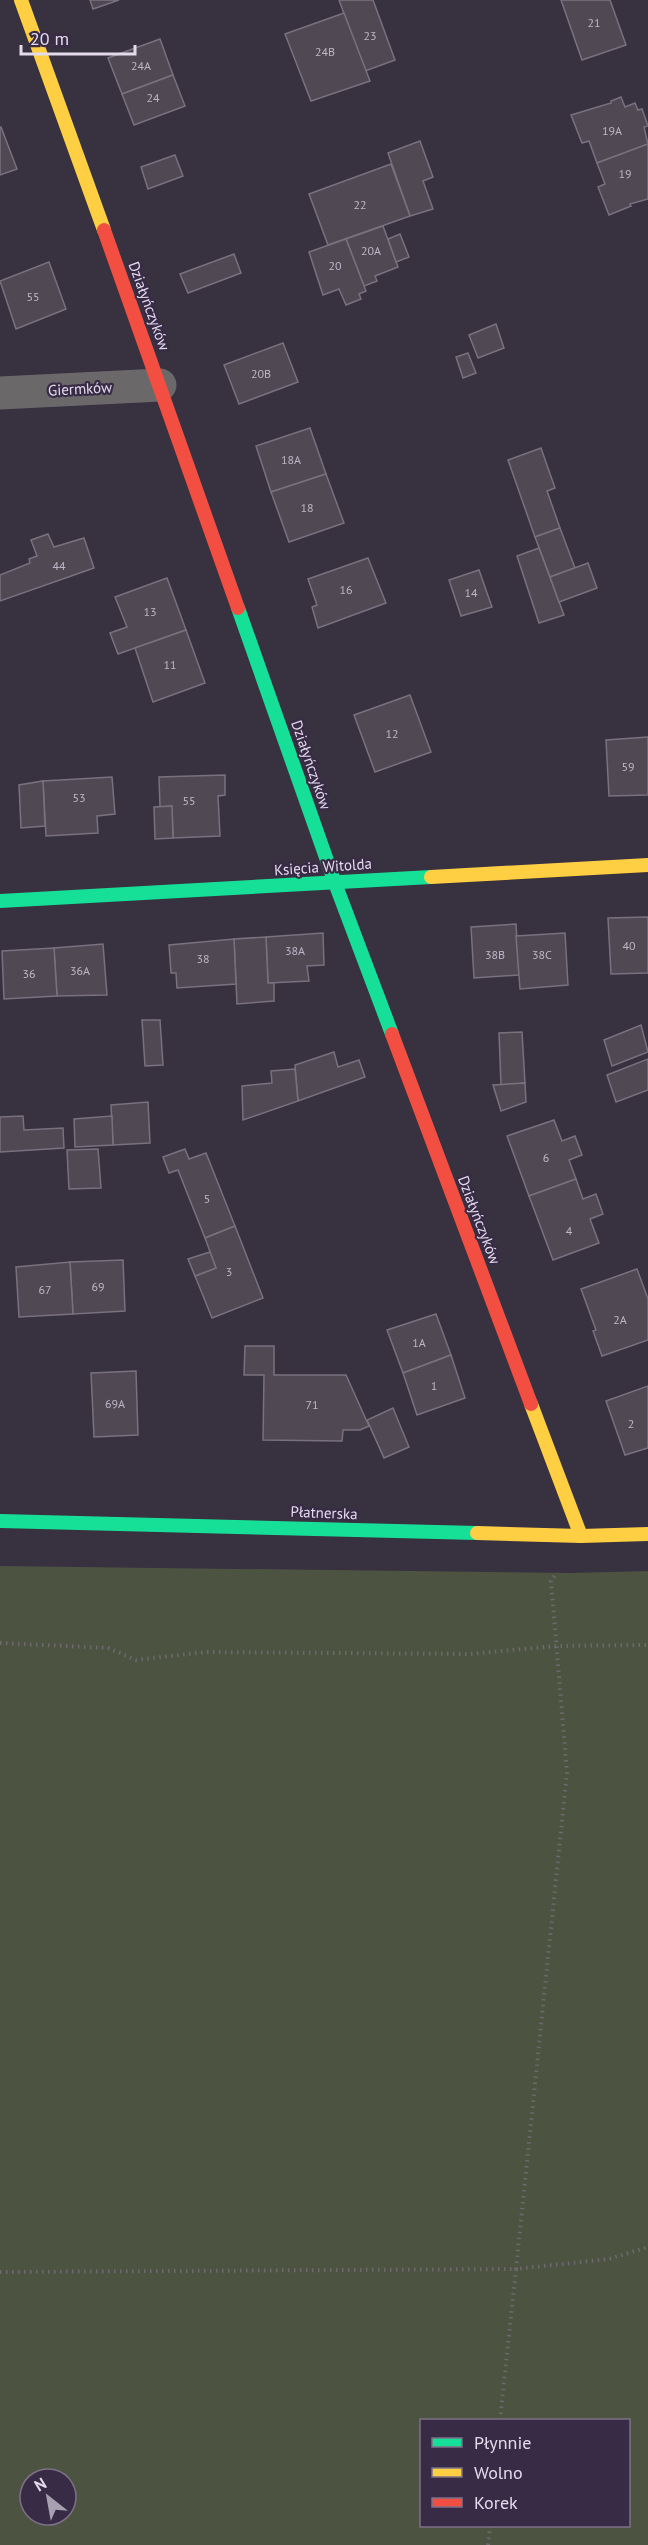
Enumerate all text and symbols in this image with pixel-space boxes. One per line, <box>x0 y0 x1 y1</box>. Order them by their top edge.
house number: 21 <box>587 15 601 30</box>
scale bar <box>21 18 135 56</box>
text: 20 m <box>30 27 69 50</box>
house number: 23 <box>363 28 377 43</box>
house number: 24B <box>315 44 335 59</box>
house number: 24A <box>131 58 151 73</box>
house number: 24 <box>146 90 160 105</box>
house number: 19A <box>602 123 622 138</box>
house number: 19 <box>618 166 632 181</box>
house number: 22 <box>353 197 367 212</box>
house number: 20A <box>361 243 381 258</box>
house number: 20 <box>328 258 342 273</box>
street label: Działyńczyków <box>125 259 174 353</box>
house number: 55 <box>26 289 40 304</box>
house number: 20B <box>251 366 271 381</box>
street label: Giermków <box>48 377 112 400</box>
house number: 18A <box>281 452 301 467</box>
house number: 18 <box>300 500 314 515</box>
house number: 44 <box>52 558 66 573</box>
house number: 16 <box>339 582 353 597</box>
house number: 14 <box>464 585 478 600</box>
house number: 13 <box>143 604 157 619</box>
house number: 11 <box>163 657 177 672</box>
street label: Działyńczyków <box>287 718 336 812</box>
house number: 12 <box>385 726 399 741</box>
house number: 59 <box>621 759 635 774</box>
house number: 53 <box>72 790 86 805</box>
house number: 55 <box>182 793 196 808</box>
street label: Księcia Witolda <box>274 854 372 879</box>
house number: 40 <box>622 938 636 953</box>
house number: 38A <box>285 943 305 958</box>
house number: 38B <box>485 947 505 962</box>
house number: 38C <box>532 947 552 962</box>
house number: 38 <box>196 951 210 966</box>
house number: 36A <box>70 963 90 978</box>
house number: 36 <box>22 966 36 981</box>
house number: 6 <box>543 1150 549 1165</box>
street label: Działyńczyków <box>454 1173 505 1267</box>
house number: 5 <box>204 1191 210 1206</box>
house number: 4 <box>566 1223 573 1238</box>
house number: 3 <box>226 1264 232 1279</box>
house number: 69 <box>91 1279 105 1294</box>
house number: 67 <box>38 1282 52 1297</box>
house number: 2A <box>613 1312 627 1327</box>
house number: 1A <box>412 1335 426 1350</box>
house number: 1 <box>431 1378 437 1393</box>
house number: 69A <box>105 1396 125 1411</box>
house number: 71 <box>305 1397 319 1412</box>
house number: 2 <box>628 1416 634 1431</box>
street label: Płatnerska <box>290 1502 358 1523</box>
legend <box>420 2419 630 2527</box>
text: Płynnie <box>474 2431 531 2454</box>
text: Wolno <box>474 2461 523 2484</box>
north arrow <box>18 2467 78 2527</box>
text: N <box>31 2473 50 2495</box>
text: Korek <box>474 2491 518 2514</box>

